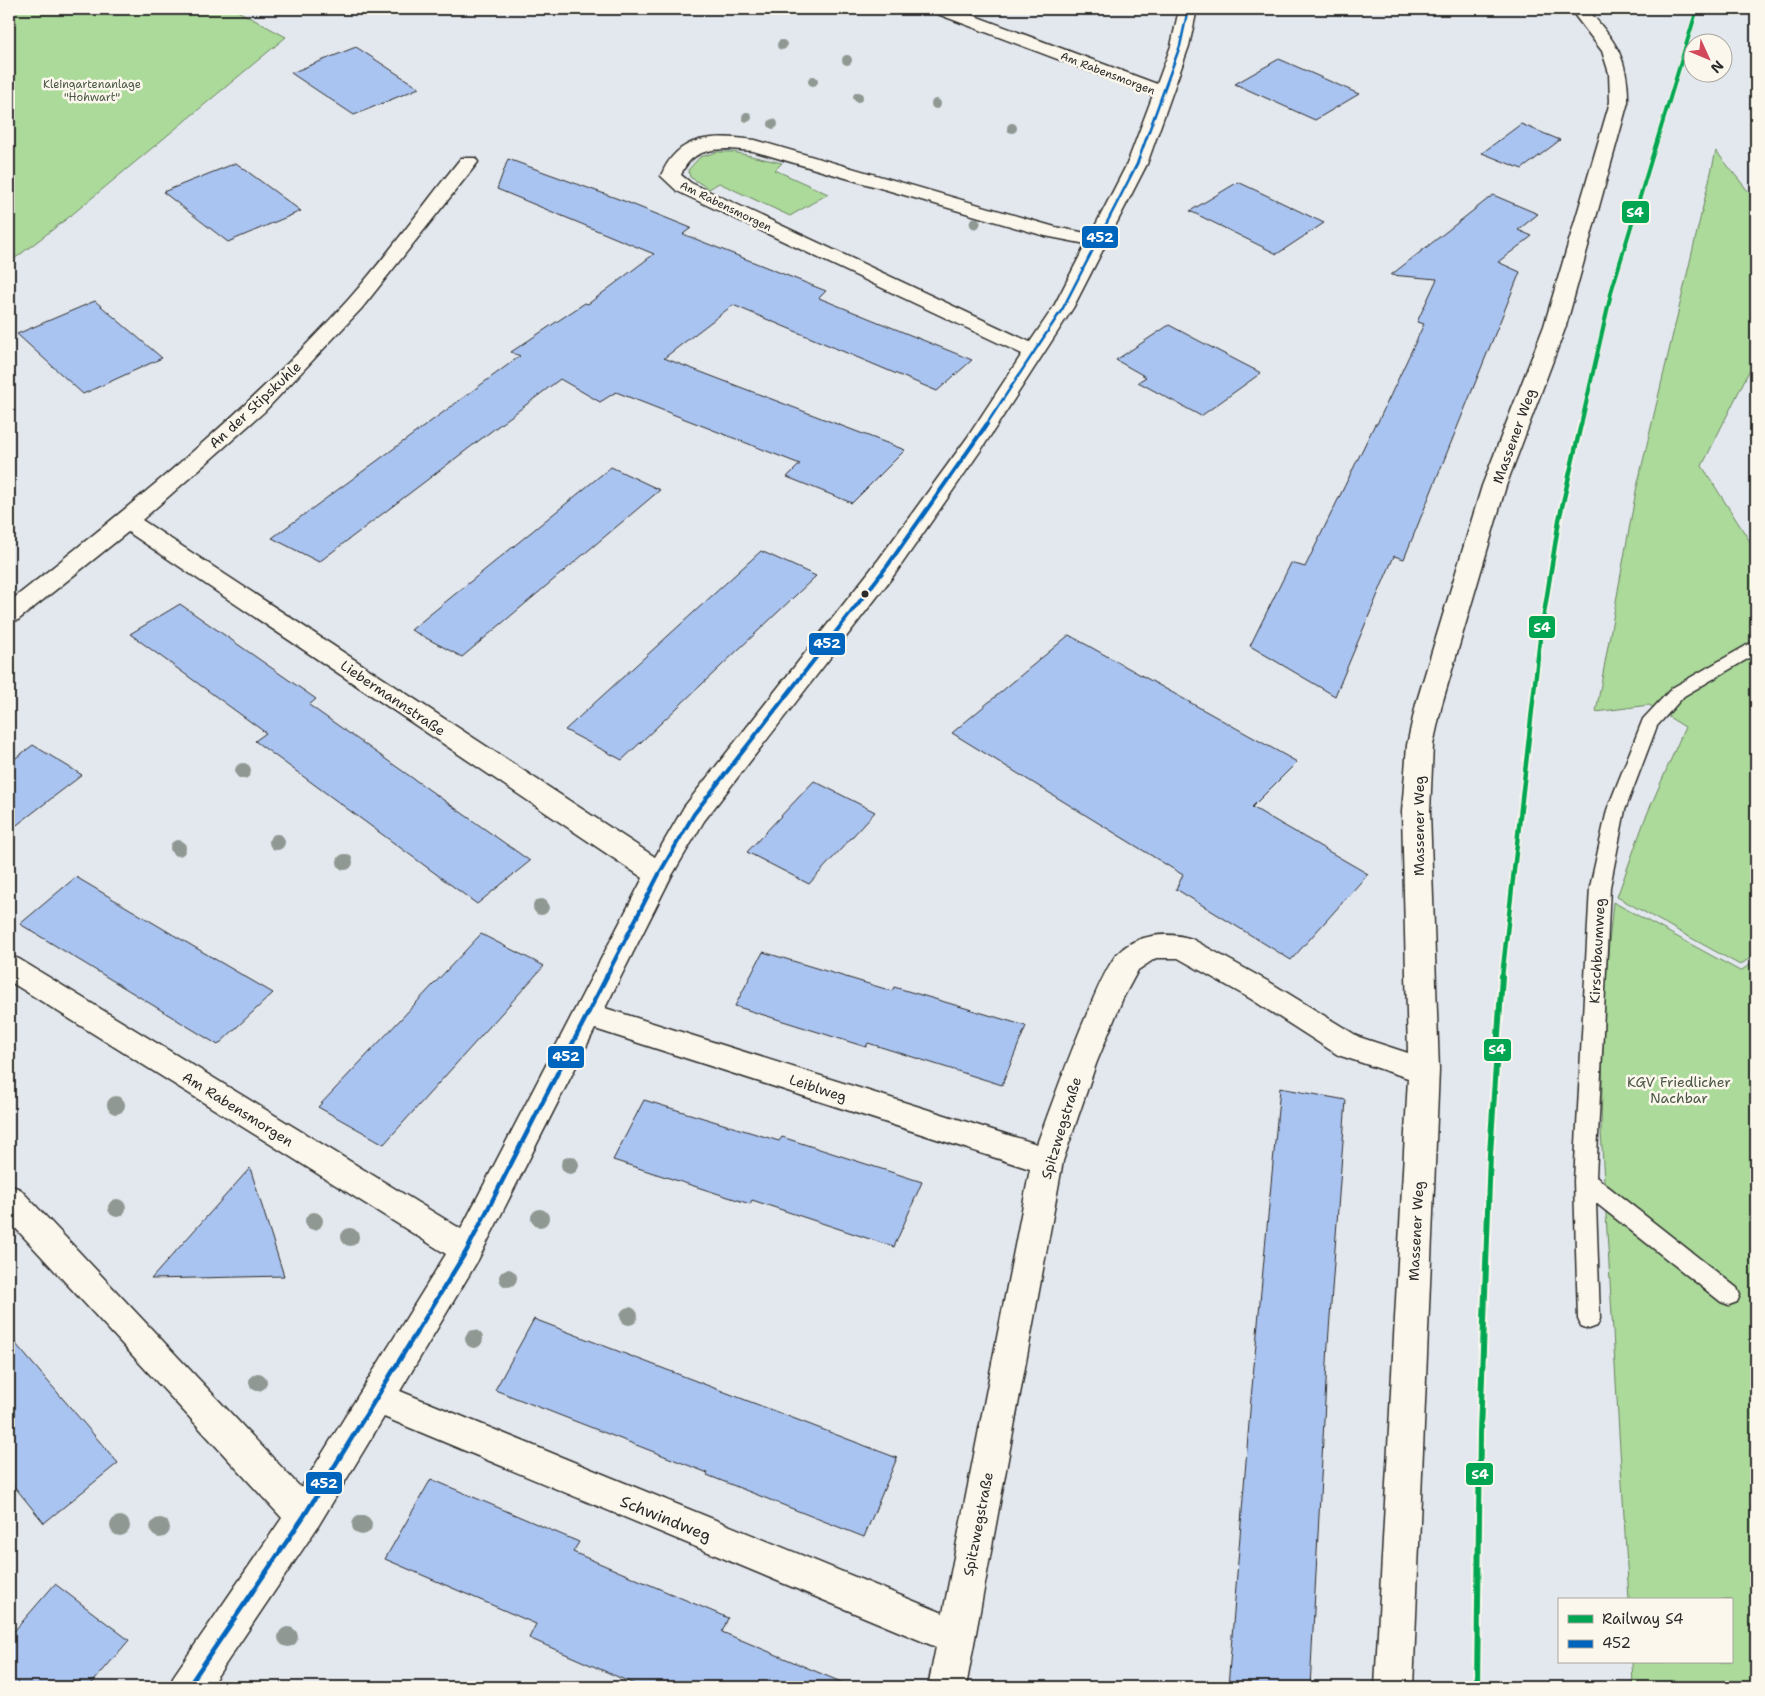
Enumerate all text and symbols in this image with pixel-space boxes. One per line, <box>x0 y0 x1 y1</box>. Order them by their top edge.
north arrow <box>1682 32 1732 82</box>
street label: Am Rabensmorgen <box>1058 49 1157 98</box>
text: N <box>1707 57 1728 77</box>
park label: Kleingartenanlage "Hohwart" <box>43 77 141 105</box>
street label: Am Rabensmorgen <box>678 178 774 235</box>
line badge: S4 <box>1621 200 1650 224</box>
text: S4 <box>1626 203 1644 221</box>
line badge: 452 <box>1081 225 1119 249</box>
text: 452 <box>1086 228 1114 246</box>
street label: An der Stipskuhle <box>205 358 305 452</box>
street label: Massener Weg <box>1488 386 1540 486</box>
unlabelled marker <box>860 589 870 599</box>
line badge: S4 <box>1528 615 1556 639</box>
text: S4 <box>1533 618 1551 636</box>
line badge: 452 <box>808 632 846 656</box>
text: 452 <box>813 634 841 652</box>
street label: Liebermannstraße <box>337 656 449 740</box>
street label: Massener Weg <box>1410 776 1428 876</box>
street label: Kirschbaumweg <box>1585 898 1609 1004</box>
line badge: S4 <box>1483 1038 1512 1062</box>
text: S4 <box>1488 1040 1506 1058</box>
line badge: 452 <box>547 1045 585 1069</box>
text: 452 <box>552 1047 580 1065</box>
street label: Am Rabensmorgen <box>179 1068 297 1151</box>
street label: Leiblweg <box>787 1070 849 1106</box>
park label: KGV Friedlicher Nachbar <box>1627 1073 1731 1107</box>
street label: Spitzwegstraße <box>1037 1075 1085 1181</box>
street label: Massener Weg <box>1404 1181 1428 1281</box>
line badge: S4 <box>1465 1462 1494 1486</box>
text: S4 <box>1471 1465 1489 1483</box>
street label: Spitzwegstraße <box>959 1470 997 1578</box>
line badge: 452 <box>305 1471 343 1495</box>
text: 452 <box>310 1474 338 1492</box>
street label: Schwindweg <box>617 1491 715 1546</box>
legend <box>1558 1598 1732 1664</box>
text: Railway S4 <box>1602 1609 1684 1629</box>
text: 452 <box>1602 1633 1631 1653</box>

